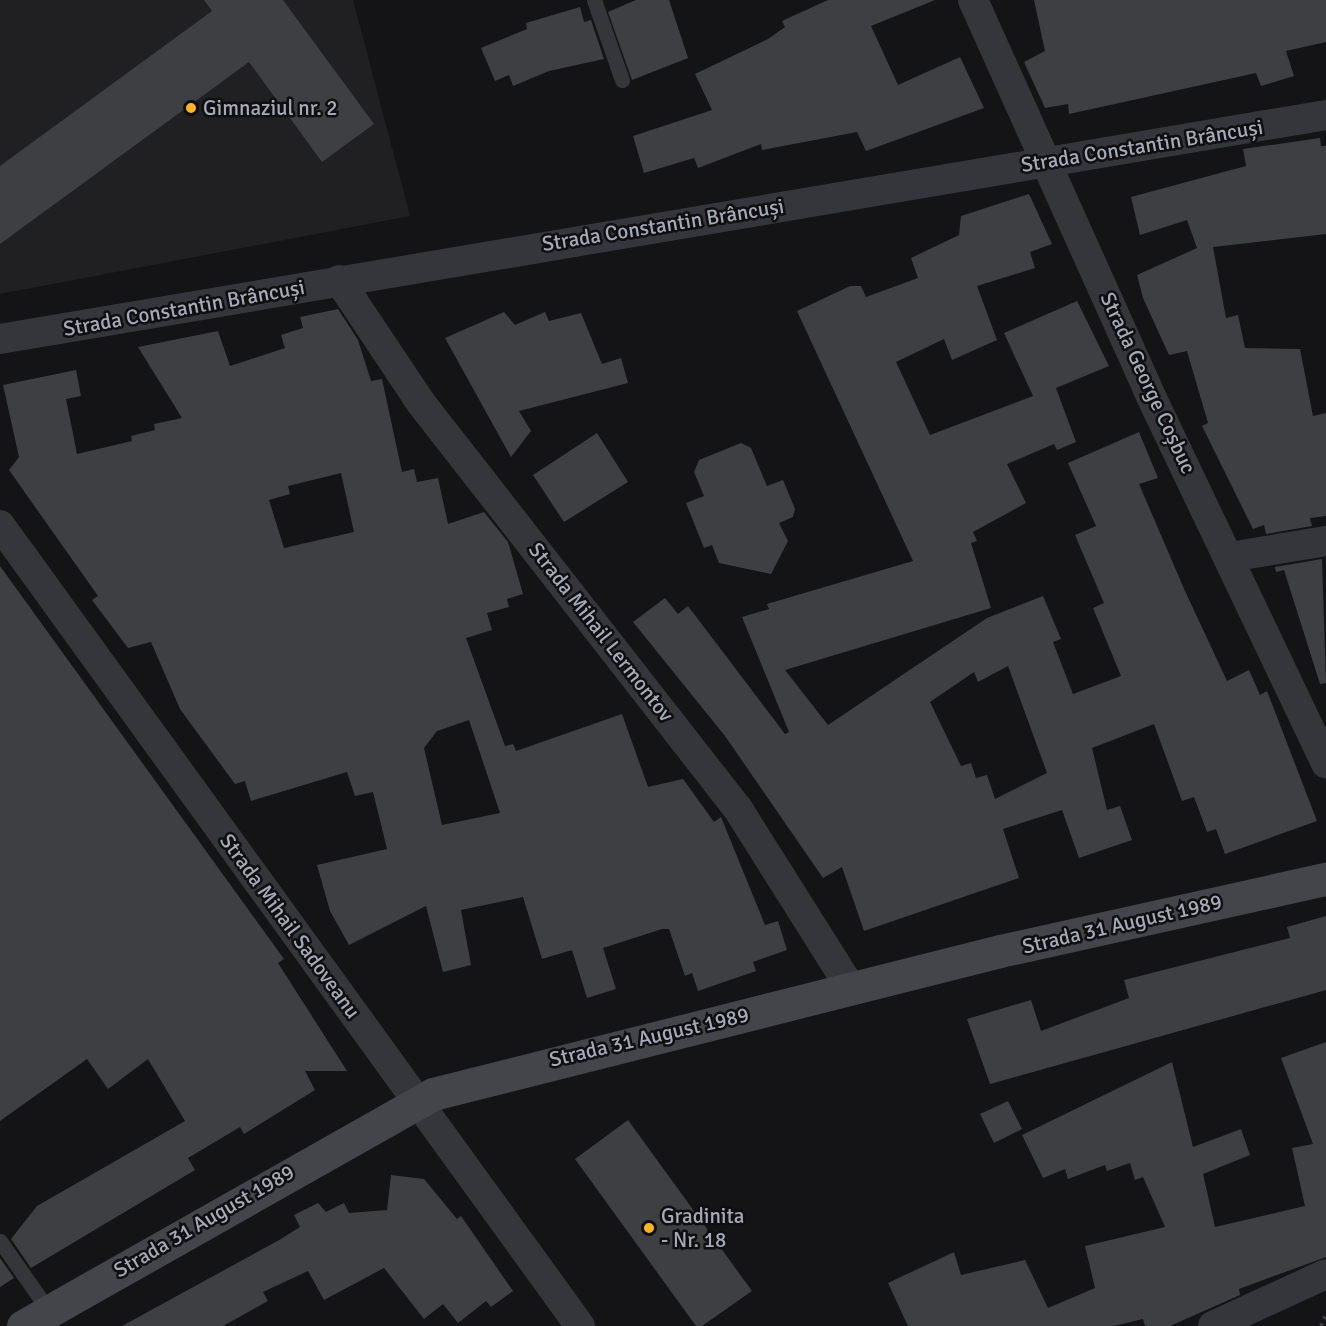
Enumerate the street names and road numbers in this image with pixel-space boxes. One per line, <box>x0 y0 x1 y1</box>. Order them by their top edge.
street label: Strada Constantin Brâncuși <box>1019 114 1265 178</box>
street label: Strada Constantin Brâncuși <box>540 193 786 257</box>
street label: Strada Constantin Brâncuși <box>61 274 307 342</box>
street label: Strada George Coșbuc <box>1095 288 1201 478</box>
street label: Strada Mihail Lermontov <box>523 538 679 726</box>
street label: Strada Mihail Sadoveanu <box>214 829 366 1023</box>
street label: Strada 31 August 1989 <box>1020 889 1224 959</box>
street label: Strada 31 August 1989 <box>547 1002 751 1072</box>
street label: Strada 31 August 1989 <box>109 1159 299 1283</box>

